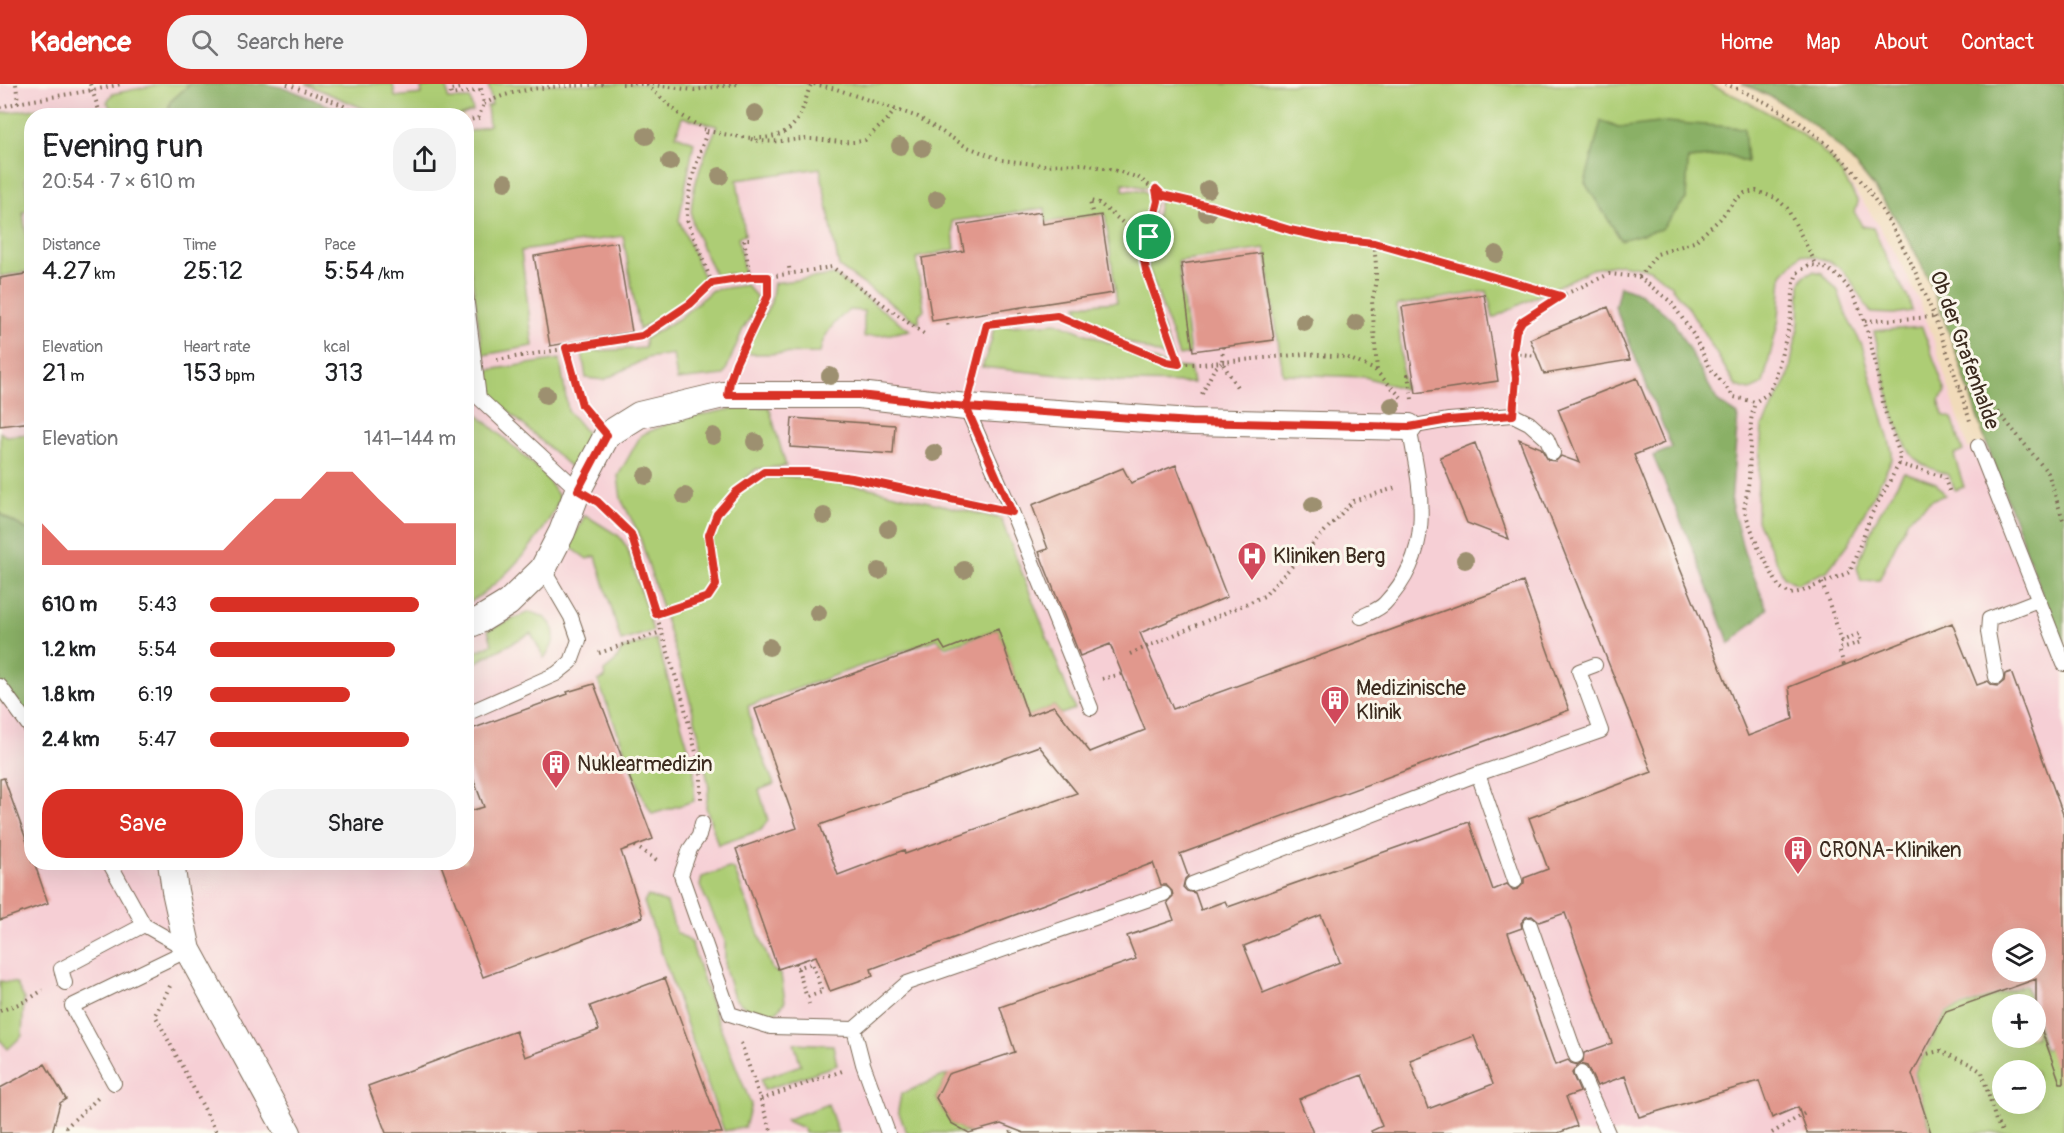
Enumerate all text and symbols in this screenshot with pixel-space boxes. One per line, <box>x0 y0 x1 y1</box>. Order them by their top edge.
search box <box>167 15 587 69</box>
text: Kadence <box>30 25 131 60</box>
icon: search <box>188 26 221 59</box>
text: Search here <box>236 28 343 56</box>
text: Home <box>1720 29 1773 56</box>
text: Map <box>1806 29 1841 56</box>
text: About <box>1874 29 1928 56</box>
text: Contact <box>1961 29 2034 56</box>
text: Evening run <box>42 126 203 167</box>
button: share <box>393 128 456 191</box>
text: 20:54 · 7 × 610 m <box>42 169 195 194</box>
pin <box>1123 211 1174 262</box>
icon: arrive <box>1132 220 1165 253</box>
text: Distance <box>42 235 101 255</box>
text: Time <box>183 235 216 255</box>
text: Pace <box>324 235 356 255</box>
text: 4.27 <box>42 255 91 287</box>
text: 25:12 <box>183 255 243 287</box>
text: 5:54 <box>324 255 374 287</box>
text: km <box>91 264 115 284</box>
text: /km <box>374 264 404 284</box>
street label: Ob der Grafenhalde <box>1923 267 2006 434</box>
text: Elevation <box>42 337 103 357</box>
text: Heart rate <box>183 337 250 357</box>
text: kcal <box>324 337 350 357</box>
text: 21 <box>42 357 67 389</box>
text: 153 <box>183 357 222 389</box>
text: 313 <box>324 357 363 389</box>
text: m <box>67 366 84 386</box>
text: bpm <box>222 366 255 386</box>
text: Elevation <box>42 426 118 451</box>
text: 141–144 m <box>364 426 456 451</box>
hospital icon: Kliniken Berg <box>1236 540 1268 582</box>
place label: Kliniken Berg <box>1273 543 1385 570</box>
text: 610 m <box>42 592 97 617</box>
text: 5:43 <box>138 592 177 617</box>
text: 1.2 km <box>42 637 96 662</box>
text: 5:54 <box>138 637 177 662</box>
place label: Medizinische Klinik <box>1356 675 1466 726</box>
text: 1.8 km <box>42 682 95 707</box>
text: 6:19 <box>138 682 173 707</box>
building icon: Medizinische Klinik <box>1319 684 1351 726</box>
text: 2.4 km <box>42 727 100 752</box>
text: 5:47 <box>138 727 176 752</box>
building icon: Nuklearmedizin <box>540 748 572 790</box>
place label: Nuklearmedizin <box>577 751 713 778</box>
button: Save <box>42 789 243 858</box>
button: Share <box>255 789 456 858</box>
building icon: CRONA-Kliniken <box>1782 834 1814 876</box>
place label: CRONA-Kliniken <box>1819 837 1962 864</box>
map controls <box>1992 928 2046 1114</box>
button: layers <box>1992 928 2046 982</box>
button: + <box>1992 994 2046 1048</box>
button: − <box>1992 1060 2046 1114</box>

